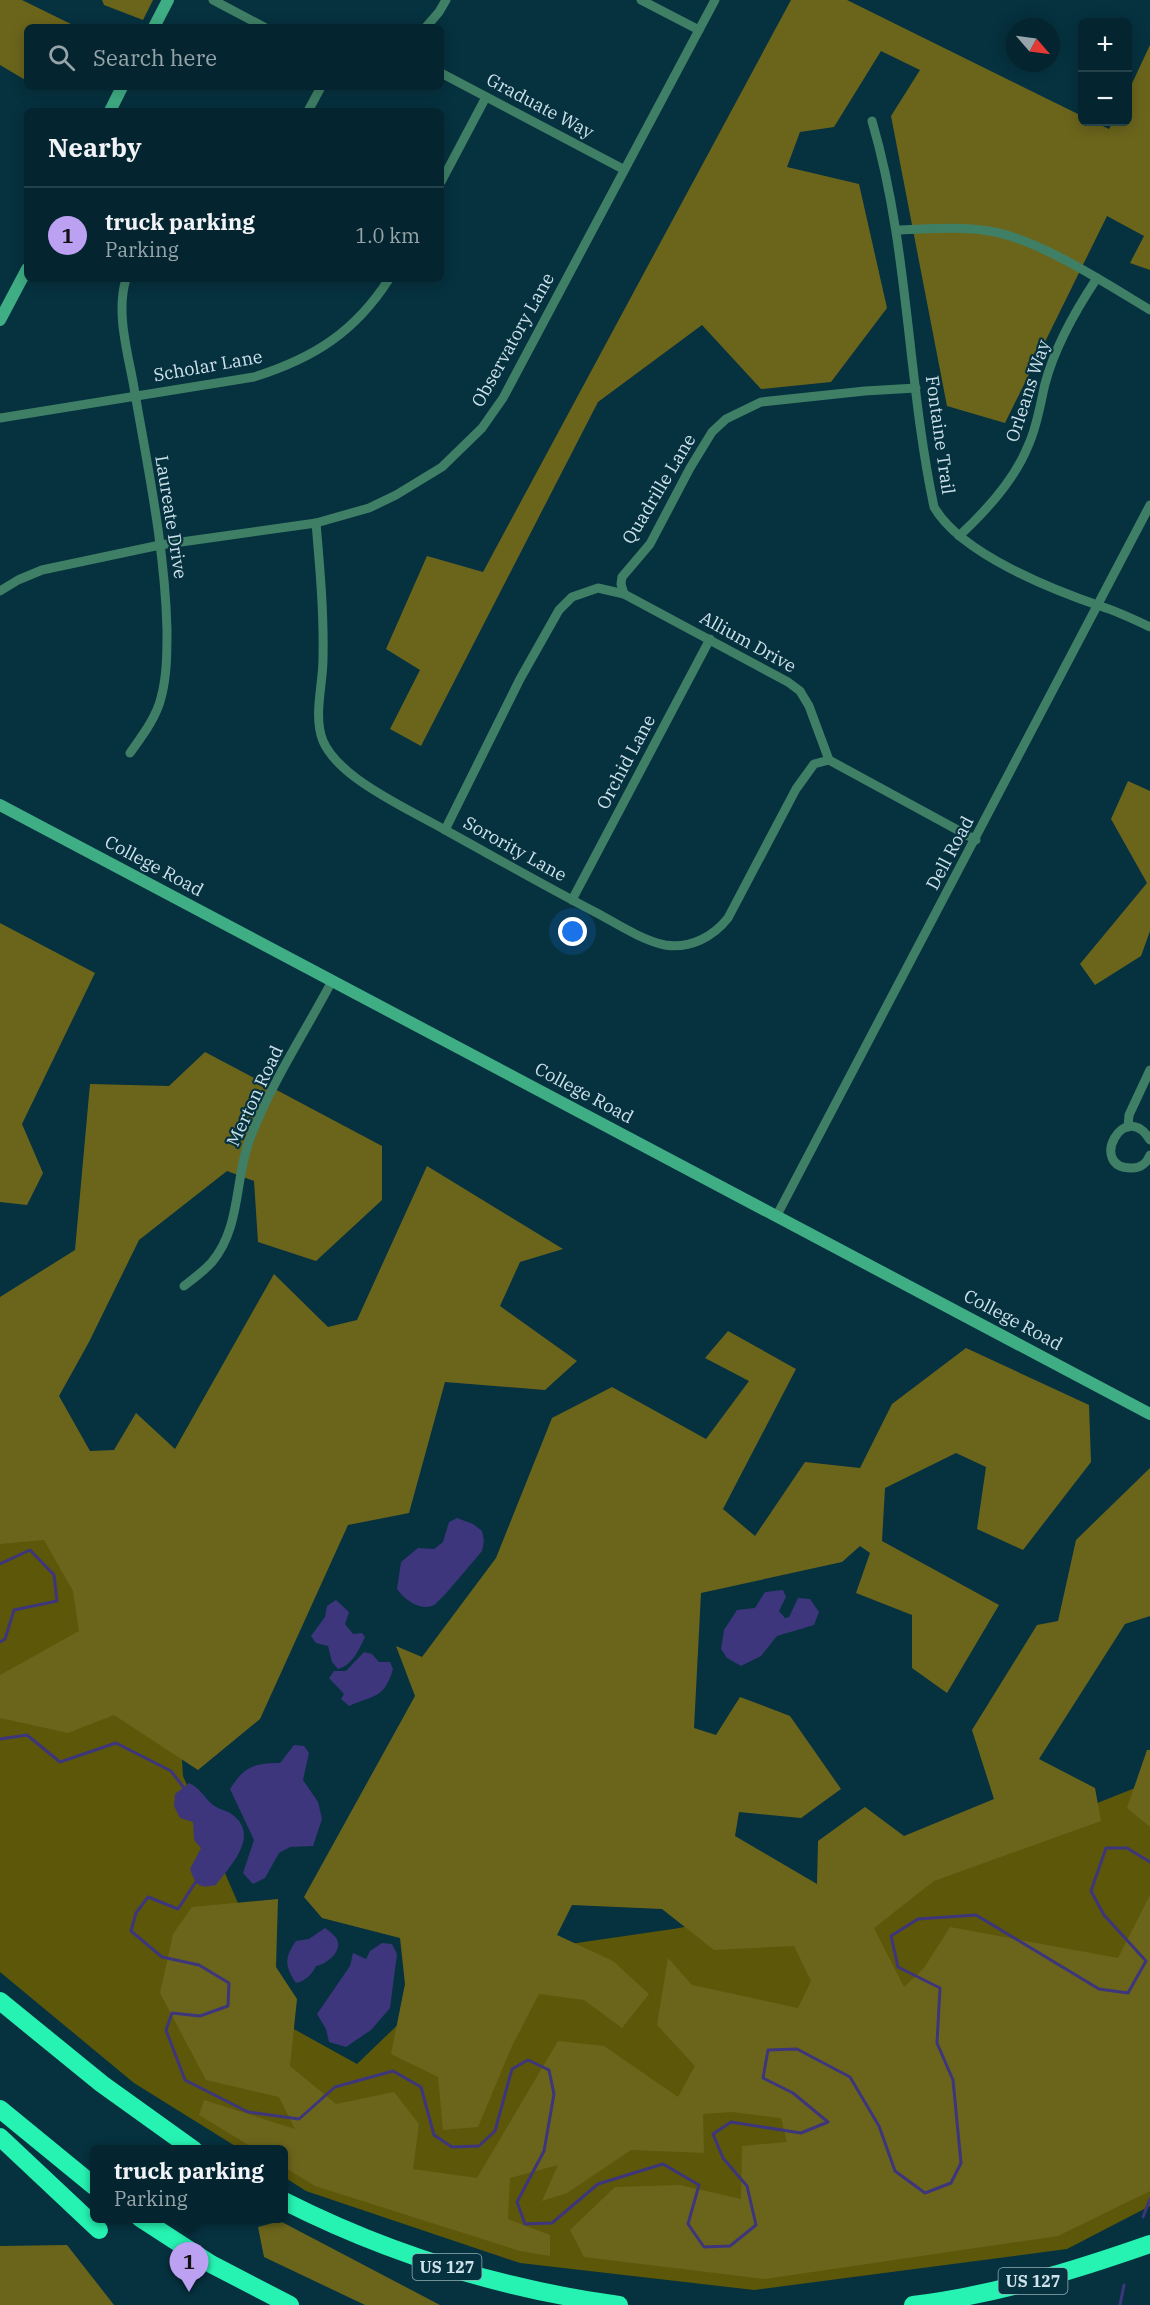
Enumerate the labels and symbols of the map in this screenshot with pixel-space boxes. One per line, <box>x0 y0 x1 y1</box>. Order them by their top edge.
north arrow <box>1006 18 1060 72</box>
street label: Graduate Way <box>483 68 598 144</box>
street label: Observatory Lane <box>466 269 559 411</box>
street label: Orleans Way <box>1000 337 1055 445</box>
street label: Scholar Lane <box>152 345 264 386</box>
street label: Fontaine Trail <box>921 374 960 496</box>
street label: Quadrille Lane <box>617 429 701 548</box>
street label: Laureate Drive <box>150 454 193 580</box>
street label: Allium Drive <box>696 606 800 677</box>
street label: Orchid Lane <box>591 711 660 813</box>
street label: Sorority Lane <box>460 811 571 886</box>
street label: Dell Road <box>921 812 979 894</box>
street label: College Road <box>101 830 208 901</box>
your location <box>558 917 587 946</box>
street label: Merton Road <box>221 1042 288 1150</box>
street label: College Road <box>531 1057 638 1128</box>
street label: College Road <box>960 1284 1067 1355</box>
pin: 1 <box>170 2242 208 2292</box>
road number: US 127 <box>412 2254 482 2280</box>
road number: US 127 <box>998 2268 1068 2294</box>

